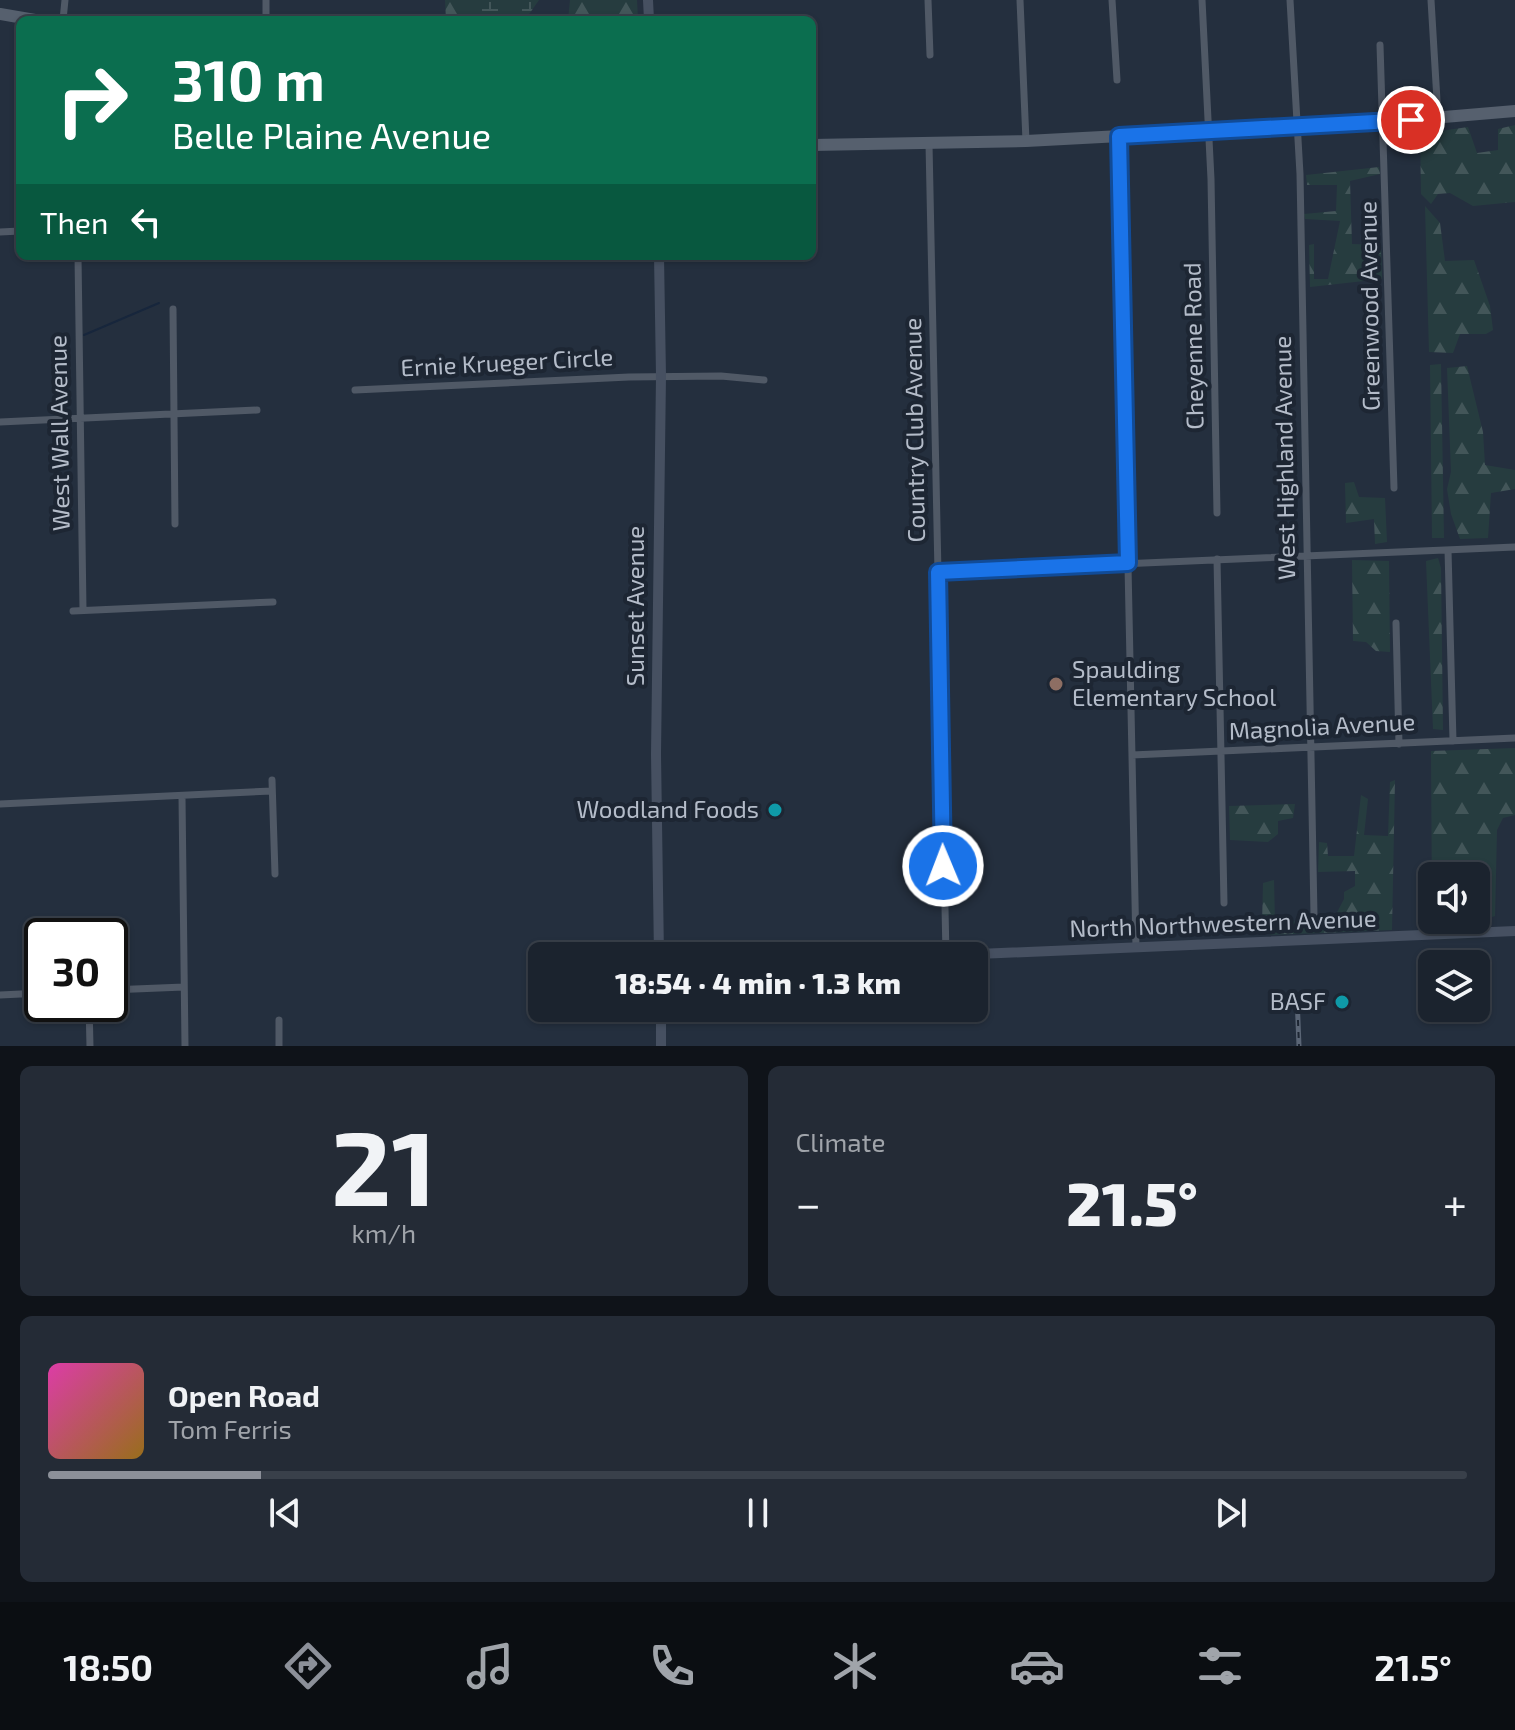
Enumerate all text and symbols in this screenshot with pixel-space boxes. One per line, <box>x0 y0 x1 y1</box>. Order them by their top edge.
text: 310 m <box>172 45 325 112</box>
icon: right <box>40 48 144 152</box>
pin <box>1377 86 1445 154</box>
icon: arrive <box>1389 98 1433 142</box>
text: Belle Plaine Avenue <box>172 113 491 156</box>
icon: left <box>124 200 168 244</box>
street label: Greenwood Avenue <box>1352 201 1385 411</box>
text: Then <box>40 204 108 240</box>
street label: Cheyenne Road <box>1177 262 1208 430</box>
street label: Country Club Avenue <box>897 317 930 543</box>
street label: West Wall Avenue <box>42 335 75 531</box>
street label: West Highland Avenue <box>1267 336 1300 580</box>
street label: Ernie Krueger Circle <box>400 341 614 382</box>
street label: Sunset Avenue <box>620 526 649 686</box>
place label: Spaulding Elementary School <box>1072 654 1276 711</box>
marker: Spaulding Elementary School <box>1047 675 1065 693</box>
street label: Magnolia Avenue <box>1228 706 1416 745</box>
place label: Woodland Foods <box>577 794 759 823</box>
marker: Woodland Foods <box>766 801 784 819</box>
position arrow <box>901 824 985 908</box>
map controls <box>1418 862 1490 1022</box>
button: sound <box>1418 862 1490 934</box>
street label: North Northwestern Avenue <box>1069 903 1377 942</box>
speed limit sign: 30 <box>24 918 128 1022</box>
button: layers <box>1418 950 1490 1022</box>
text: 18:54 · 4 min · 1.3 km <box>615 964 901 1000</box>
place label: BASF <box>1270 986 1326 1015</box>
marker: BASF <box>1333 993 1351 1011</box>
text: 21 <box>331 1102 436 1227</box>
text: Climate <box>796 1126 885 1157</box>
text: 21.5° <box>1066 1166 1198 1238</box>
text: − <box>796 1176 821 1229</box>
text: + <box>1443 1176 1467 1229</box>
text: km/h <box>351 1217 416 1248</box>
text: Open Road <box>168 1377 320 1413</box>
text: Tom Ferris <box>168 1413 292 1444</box>
icon: previous <box>263 1491 307 1535</box>
icon: pause <box>736 1491 780 1535</box>
icon: next <box>1209 1491 1253 1535</box>
icon: directions <box>280 1638 336 1694</box>
icon: music <box>462 1638 518 1694</box>
icon: phone <box>644 1638 700 1694</box>
icon: climate <box>827 1638 883 1694</box>
icon: car <box>1009 1638 1065 1694</box>
icon: filters <box>1192 1638 1248 1694</box>
text: 18:50 <box>63 1645 153 1688</box>
text: 21.5° <box>1374 1645 1452 1688</box>

